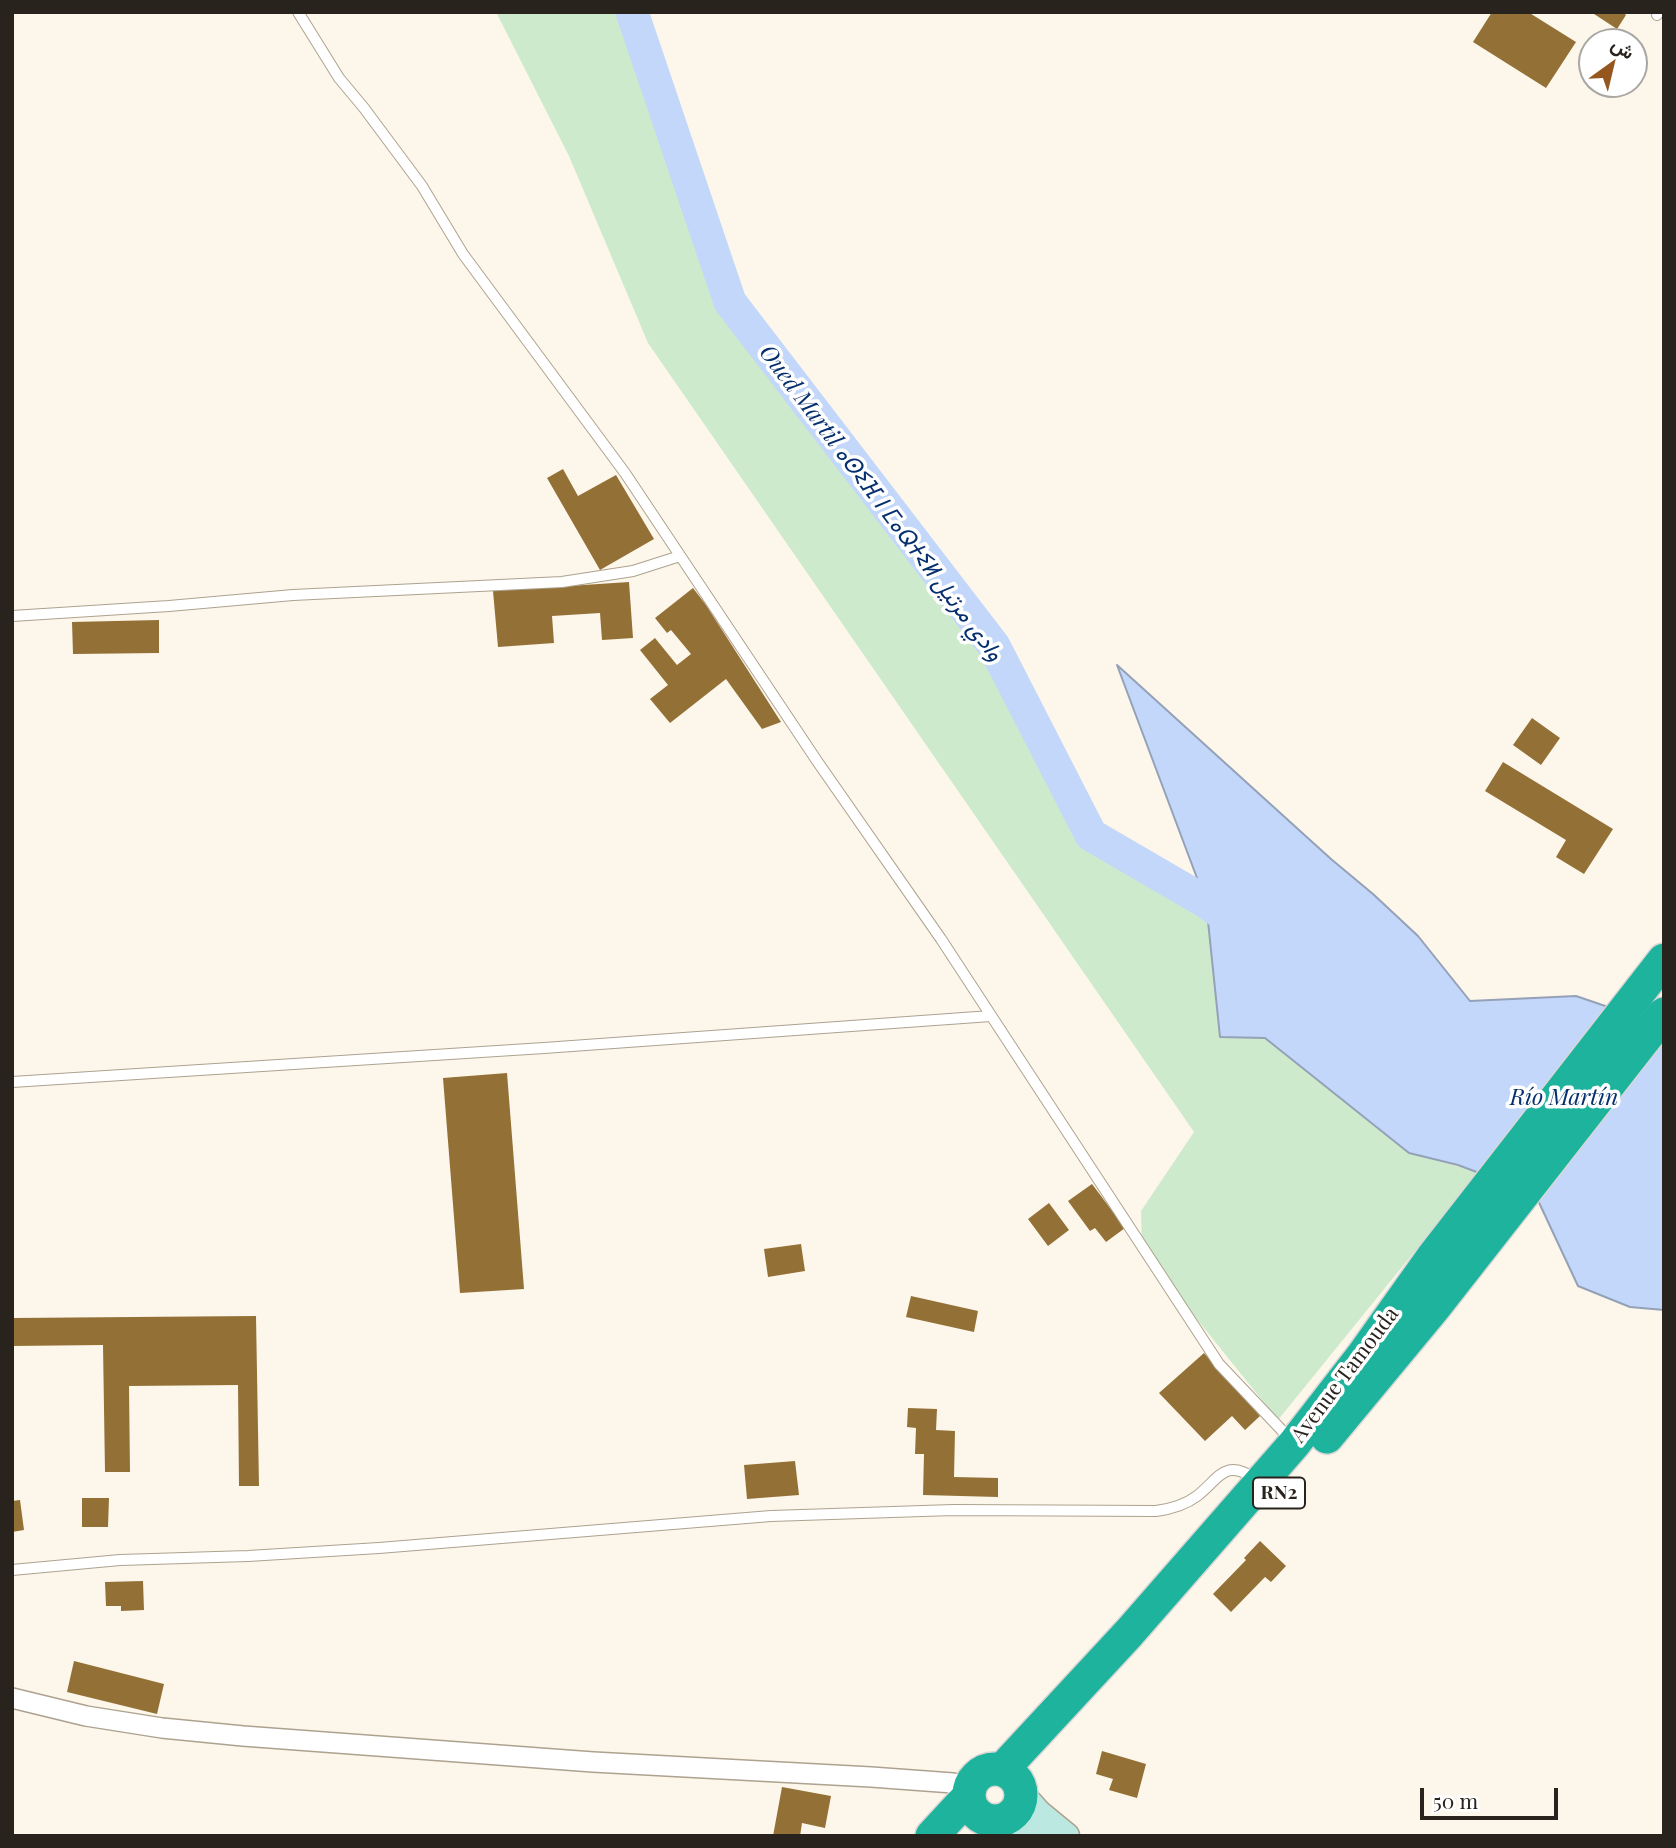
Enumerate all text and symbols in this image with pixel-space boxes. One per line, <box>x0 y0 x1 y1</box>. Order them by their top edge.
north arrow <box>1578 28 1648 98</box>
text: ش <box>1607 30 1640 64</box>
water label: Oued Martil ⴰⵙⵉⴼ ⵏ ⵎⴰⵕⵜⵉⵍ وادي مرتيل <box>753 340 1009 666</box>
water label: Río Martín <box>1510 1084 1618 1112</box>
street label: Avenue Tamouda <box>1286 1302 1404 1448</box>
road number: RN2 <box>1253 1478 1305 1508</box>
scale bar <box>1424 1774 1562 1818</box>
text: 50 m <box>1433 1786 1478 1814</box>

